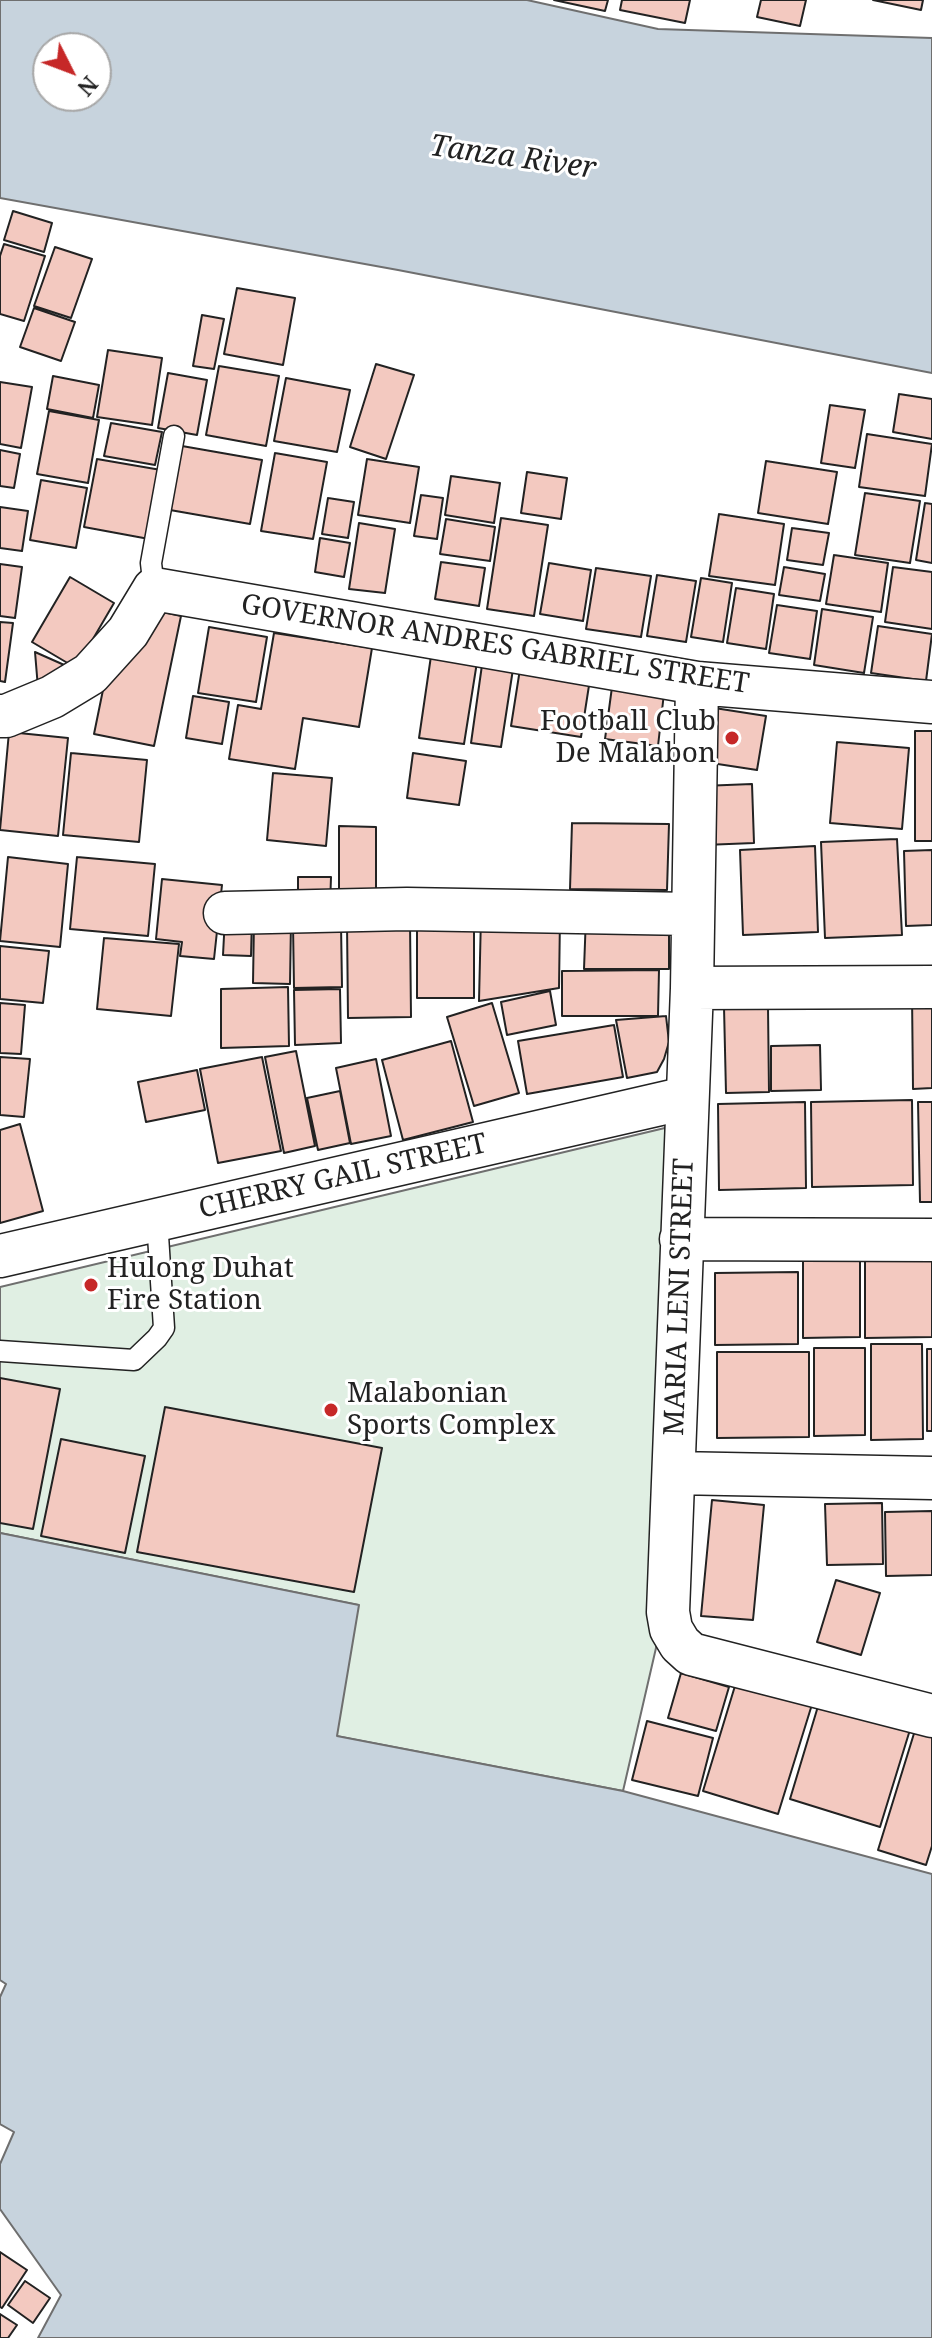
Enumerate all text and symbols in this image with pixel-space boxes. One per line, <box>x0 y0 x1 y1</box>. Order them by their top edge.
north arrow <box>32 32 112 112</box>
text: N <box>71 70 105 103</box>
water label: Tanza River <box>428 129 598 187</box>
street label: GOVERNOR ANDRES GABRIEL STREET <box>239 588 751 702</box>
place label: Football Club De Malabon <box>540 705 716 771</box>
marker: Football Club De Malabon <box>723 729 741 747</box>
street label: CHERRY GAIL STREET <box>196 1128 490 1226</box>
street label: MARIA LENI STREET <box>658 1158 702 1436</box>
place label: Hulong Duhat Fire Station <box>107 1252 294 1318</box>
marker: Hulong Duhat Fire Station <box>82 1276 100 1294</box>
place label: Malabonian Sports Complex <box>347 1377 555 1443</box>
marker: Malabonian Sports Complex <box>322 1401 340 1419</box>

